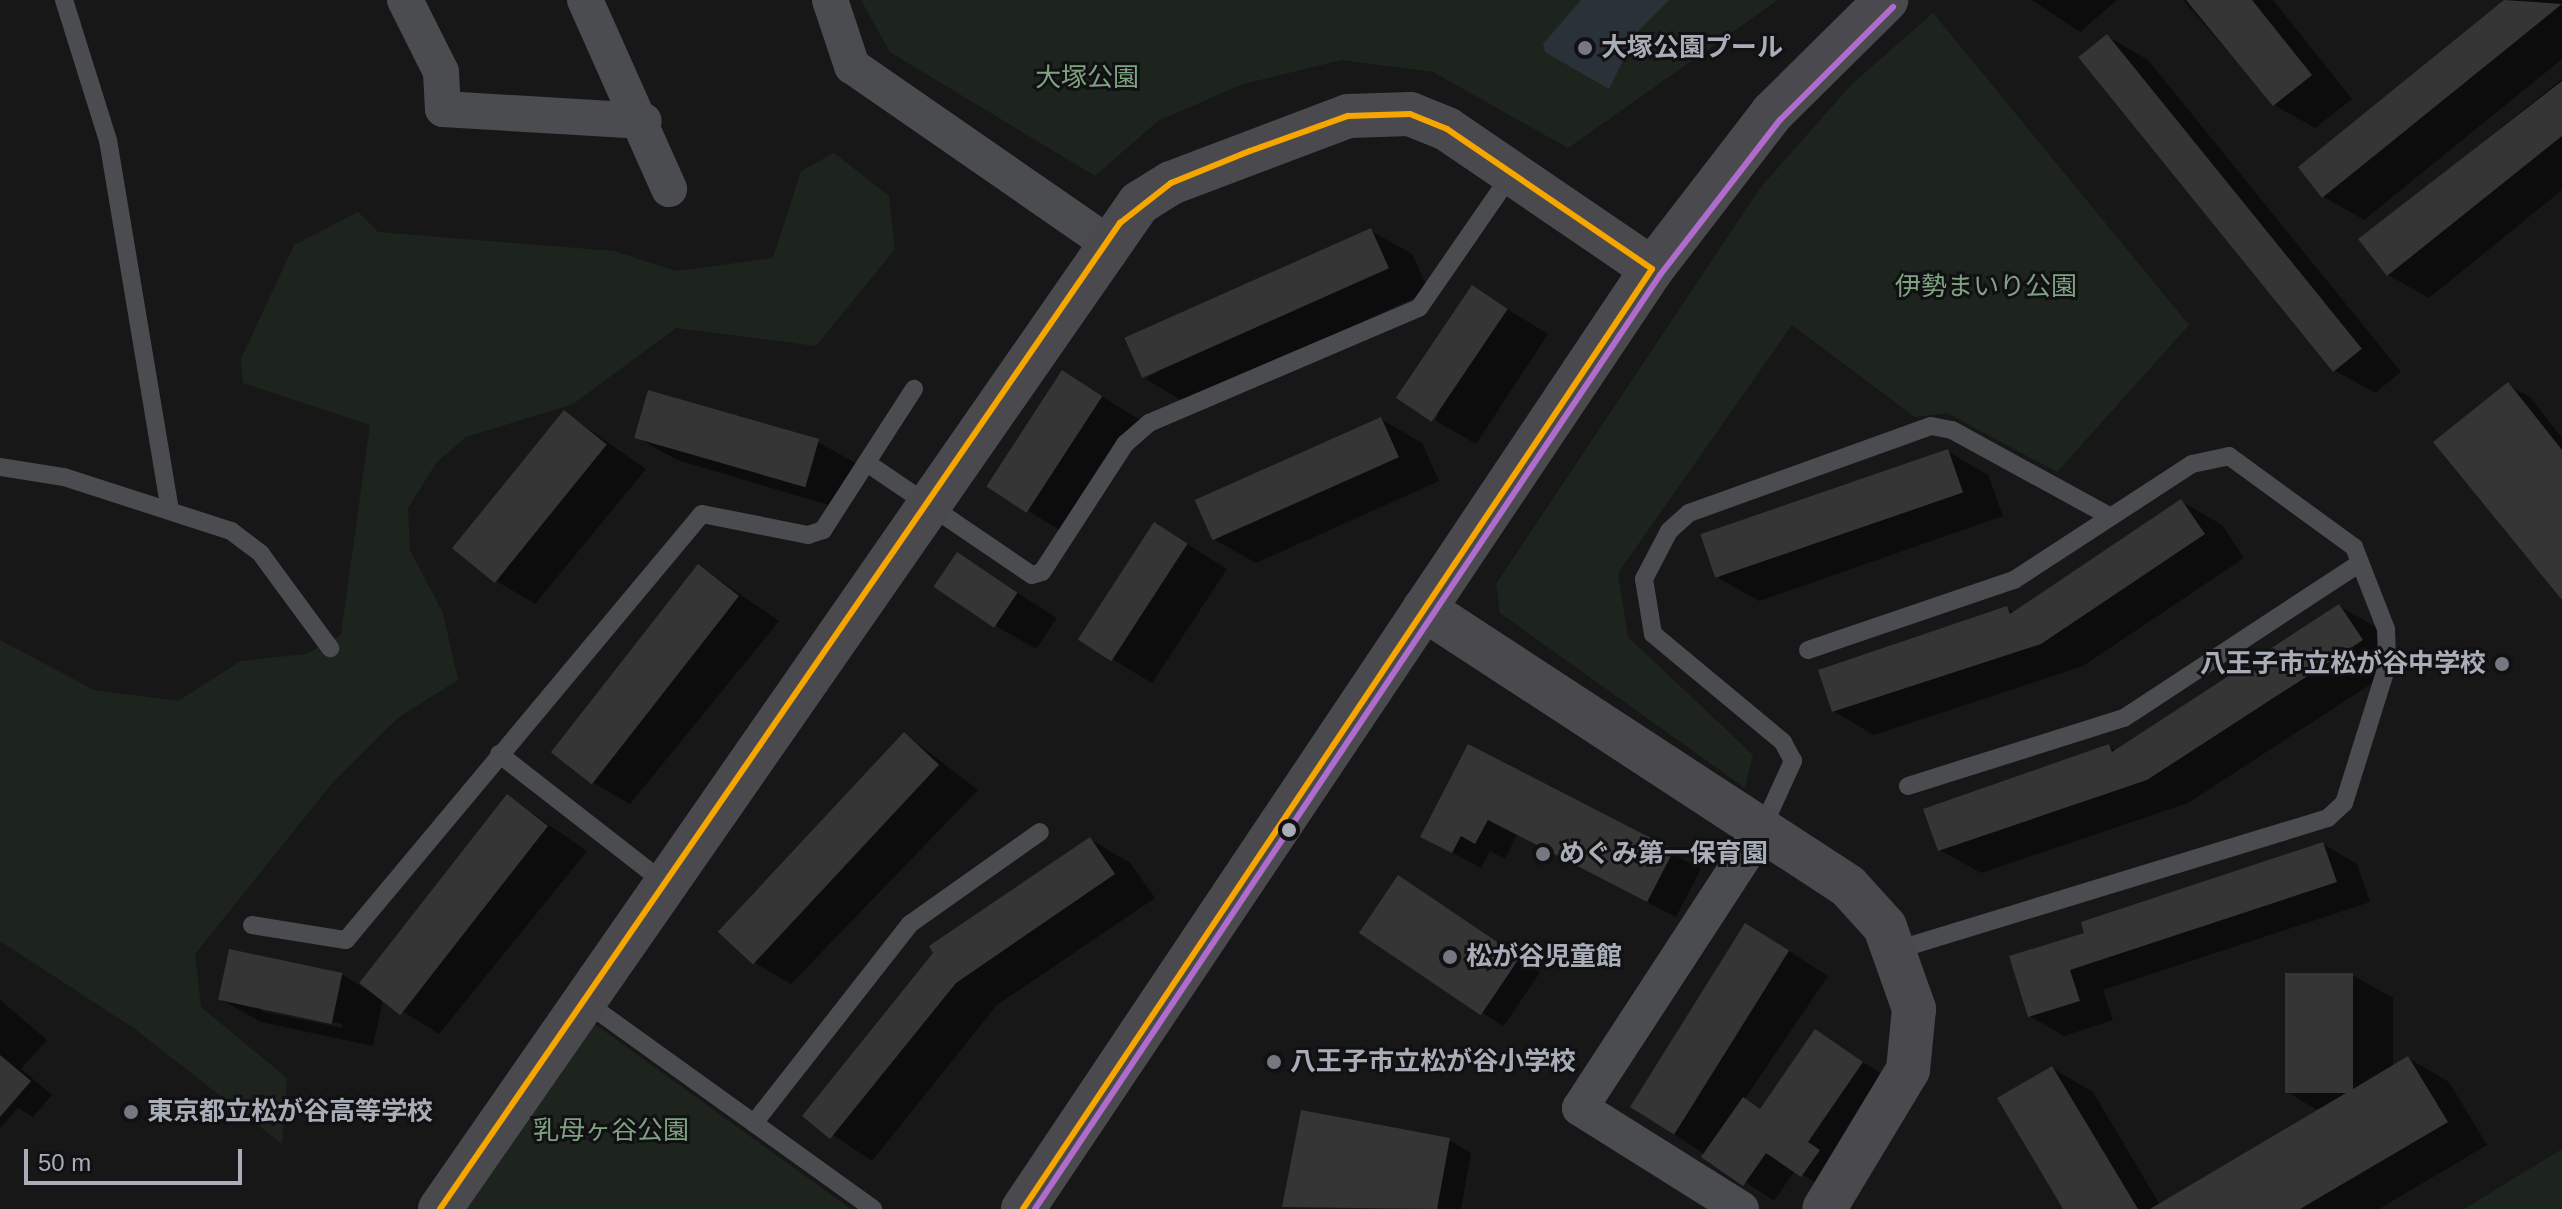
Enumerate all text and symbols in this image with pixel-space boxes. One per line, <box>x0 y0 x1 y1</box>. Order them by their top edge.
place label: 大塚公園プール <box>1601 32 1783 64</box>
marker: 大塚公園プール <box>1576 39 1594 57</box>
park label: 大塚公園 <box>1035 62 1139 94</box>
park label: 伊勢まいり公園 <box>1895 271 2077 303</box>
place label: 八王子市立松が谷中学校 <box>2200 648 2486 680</box>
marker: 八王子市立松が谷中学校 <box>2493 655 2511 673</box>
unlabelled marker <box>1281 822 1297 838</box>
place label: めぐみ第一保育園 <box>1559 838 1767 870</box>
marker: めぐみ第一保育園 <box>1534 845 1552 863</box>
place label: 松が谷児童館 <box>1466 941 1622 973</box>
marker: 松が谷児童館 <box>1441 948 1459 966</box>
place label: 八王子市立松が谷小学校 <box>1290 1046 1576 1078</box>
marker: 八王子市立松が谷小学校 <box>1265 1053 1283 1071</box>
place label: 東京都立松が谷高等学校 <box>147 1096 433 1128</box>
marker: 東京都立松が谷高等学校 <box>122 1103 140 1121</box>
park label: 乳母ヶ谷公園 <box>533 1115 689 1147</box>
scale bar <box>28 1133 246 1183</box>
text: 50 m <box>38 1149 91 1176</box>

